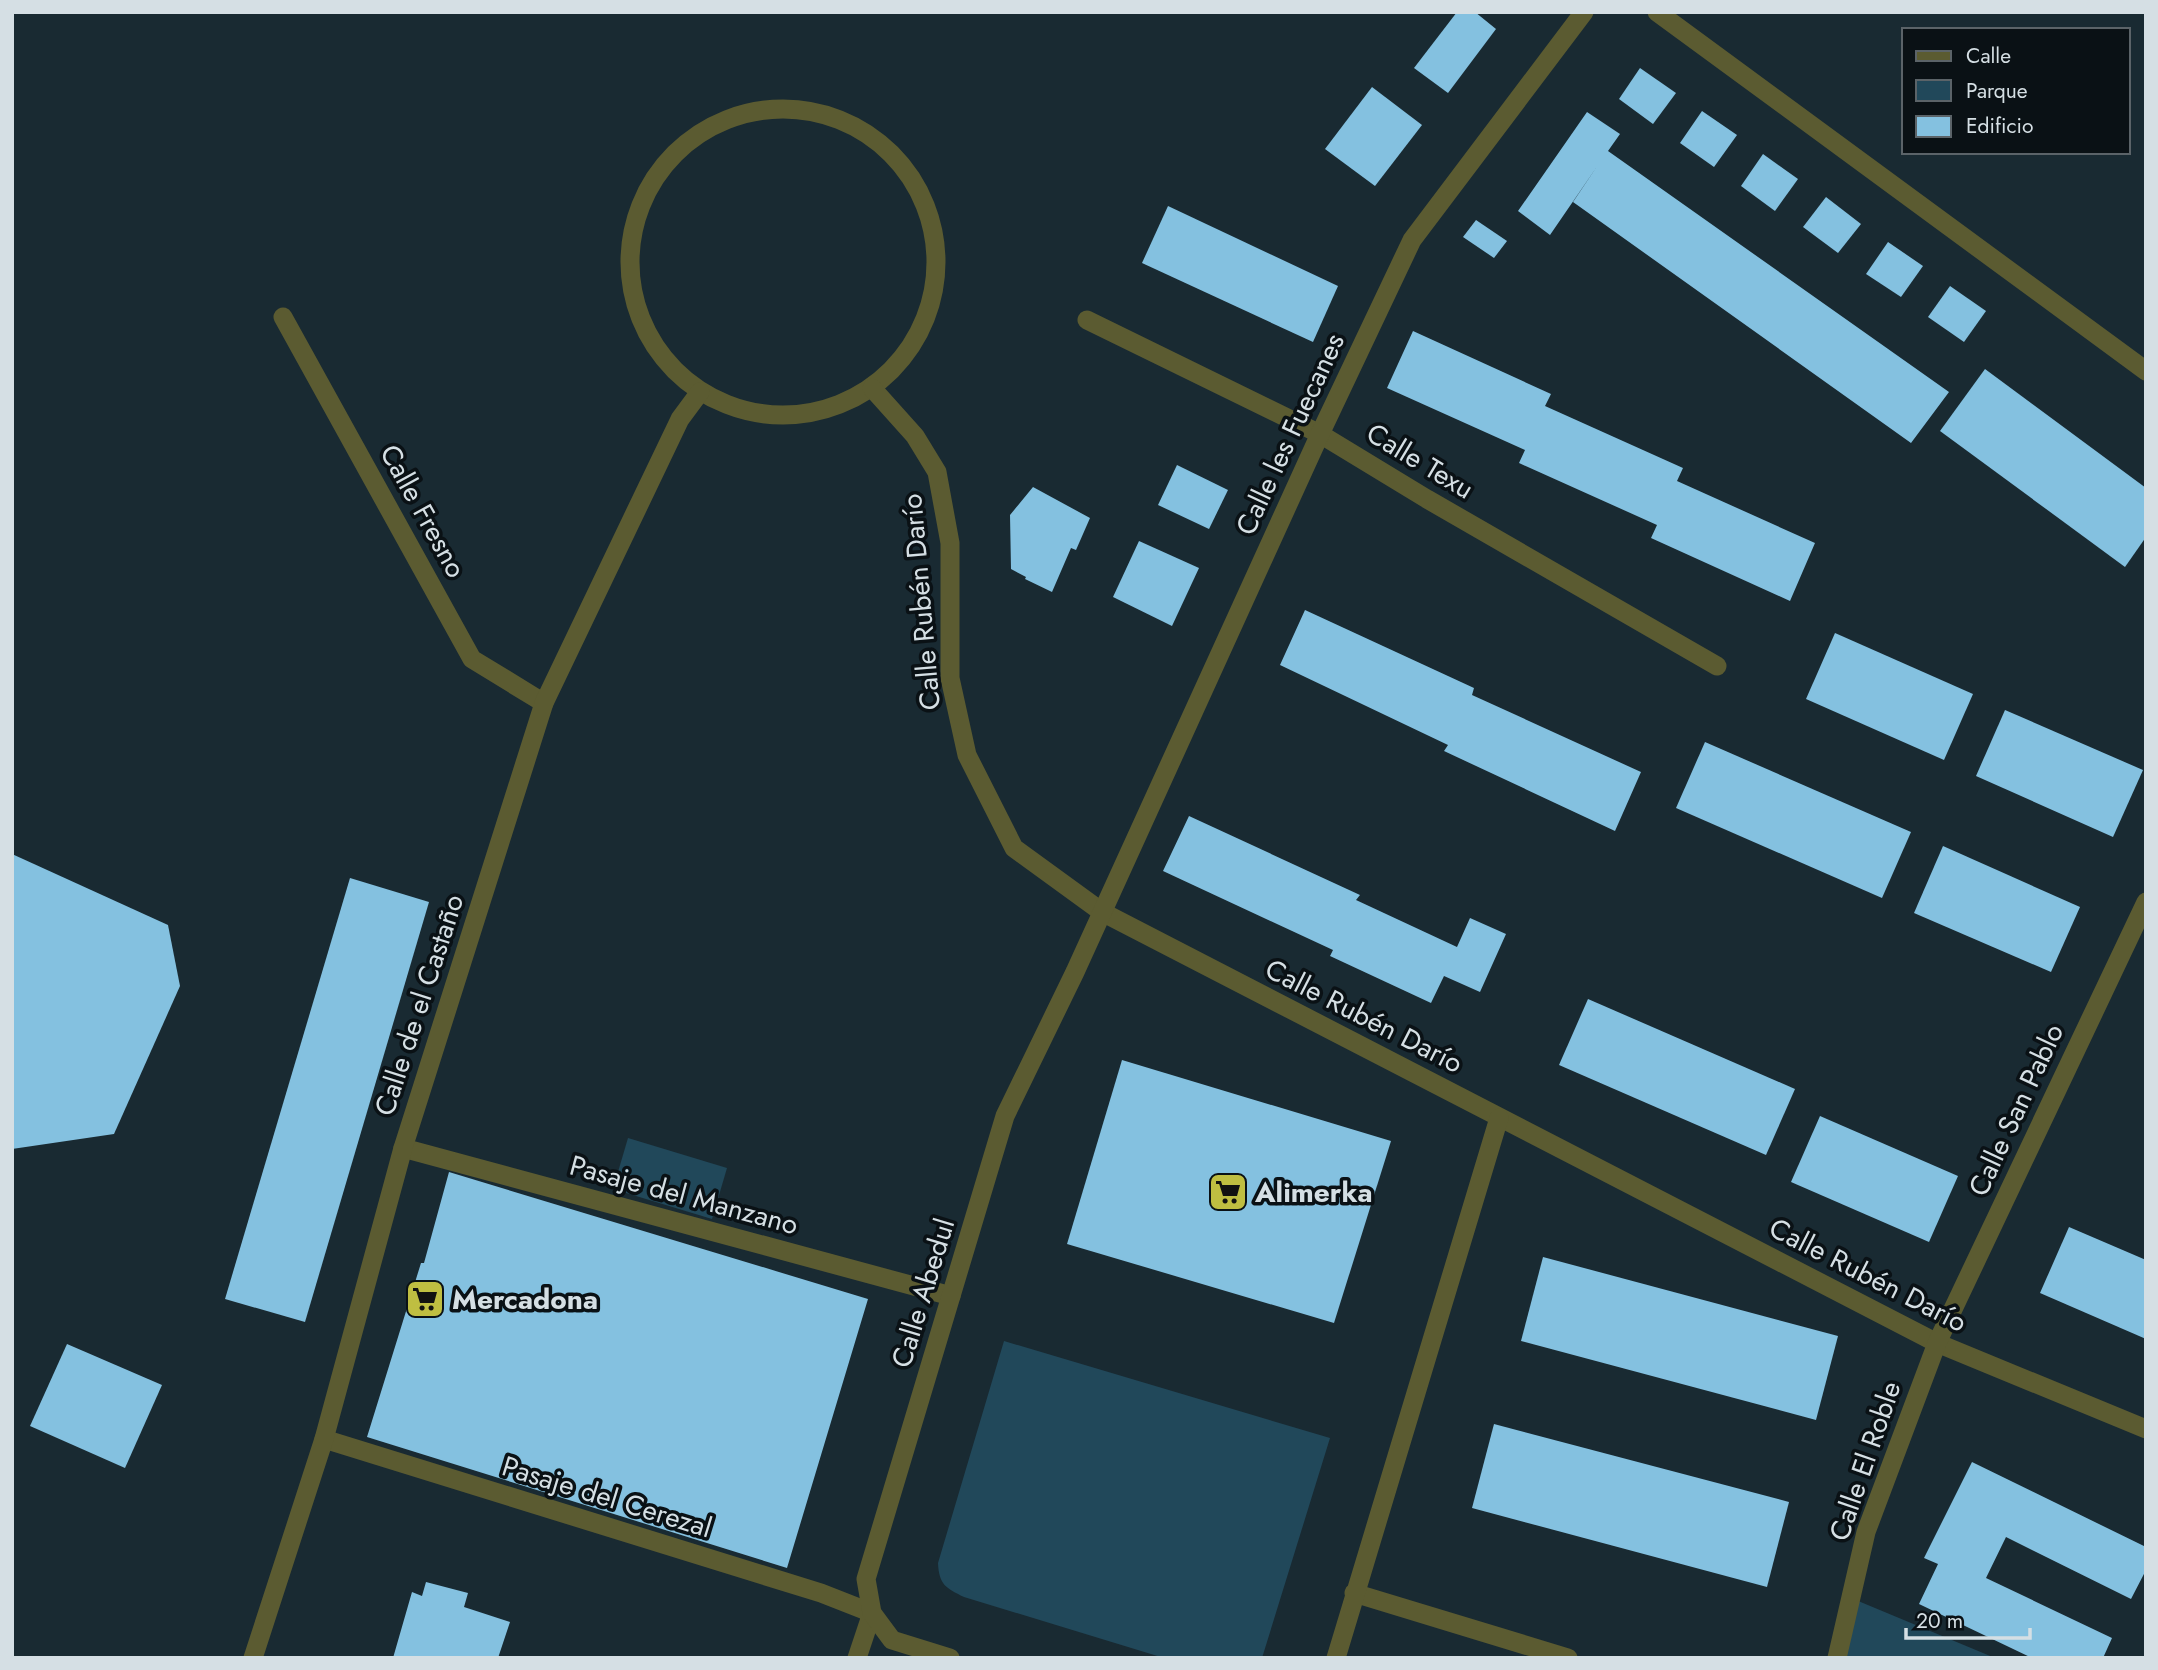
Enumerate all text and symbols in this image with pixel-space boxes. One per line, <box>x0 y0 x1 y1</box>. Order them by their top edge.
legend <box>1902 28 2130 154</box>
text: Calle <box>1966 41 2011 71</box>
text: Parque <box>1966 76 2028 106</box>
text: Edificio <box>1966 111 2033 141</box>
street label: Calle les Fuecanes <box>1225 326 1355 542</box>
street label: Calle Texu <box>1359 413 1481 509</box>
street label: Calle Fresno <box>370 437 476 585</box>
street label: Calle Rubén Darío <box>891 492 951 712</box>
street label: Calle de el Castaño <box>364 889 474 1121</box>
street label: Calle Rubén Darío <box>1258 949 1470 1083</box>
street label: Calle San Pablo <box>1958 1017 2074 1203</box>
street label: Pasaje del Manzano <box>565 1145 803 1245</box>
supermarket icon: Alimerka <box>1207 1171 1249 1213</box>
place label: Alimerka <box>1254 1172 1373 1213</box>
street label: Calle Rubén Darío <box>1762 1208 1974 1342</box>
street label: Calle Abedul <box>881 1213 965 1373</box>
supermarket icon: Mercadona <box>404 1278 446 1320</box>
place label: Mercadona <box>452 1279 598 1320</box>
street label: Calle El Roble <box>1819 1376 1911 1546</box>
street label: Pasaje del Cerezal <box>497 1446 717 1548</box>
scale bar <box>1906 1596 2030 1640</box>
text: 20 m <box>1916 1606 1963 1636</box>

